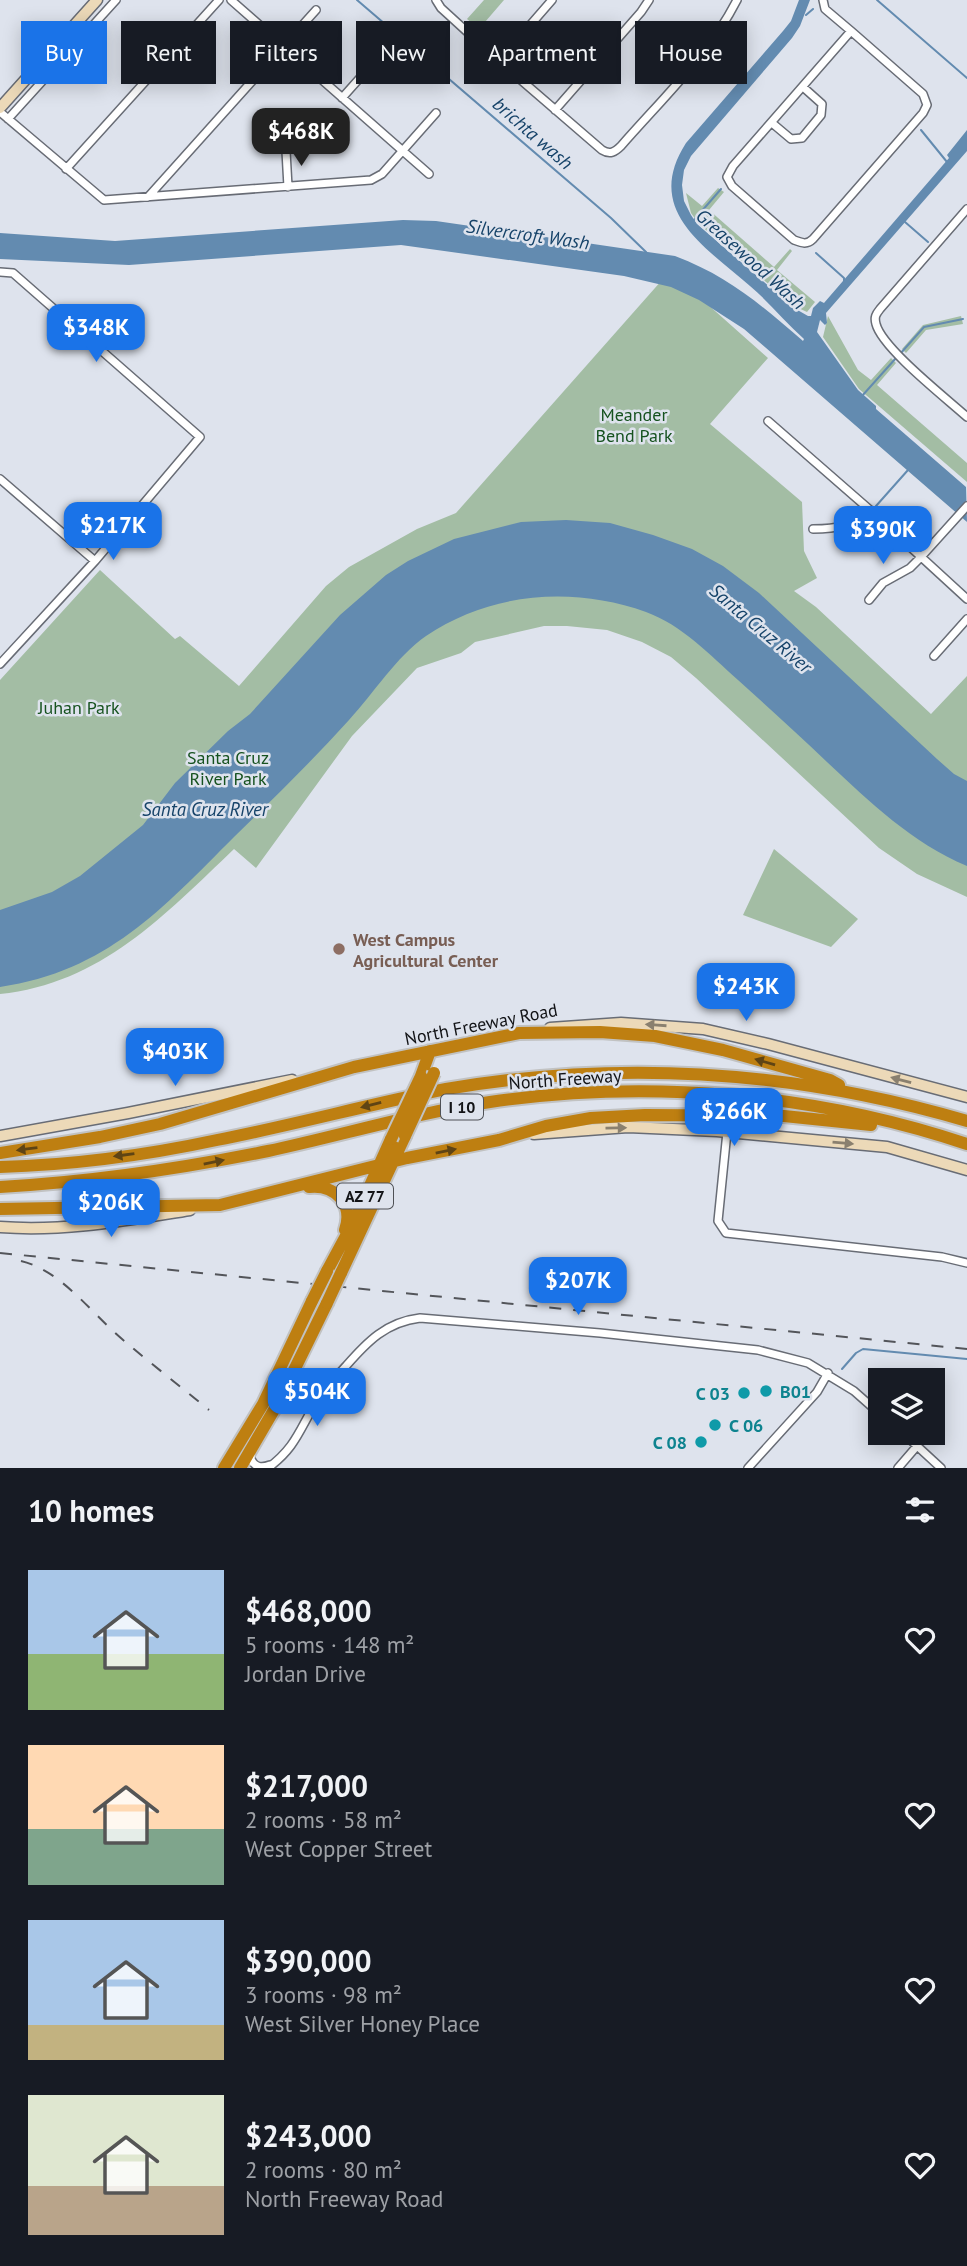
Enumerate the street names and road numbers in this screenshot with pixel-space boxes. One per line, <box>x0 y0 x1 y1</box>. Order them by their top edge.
street label: North Freeway Road <box>403 998 559 1050</box>
street label: North Freeway <box>508 1064 623 1094</box>
road number: I 10 <box>441 1094 483 1120</box>
road number: AZ 77 <box>337 1184 393 1208</box>

